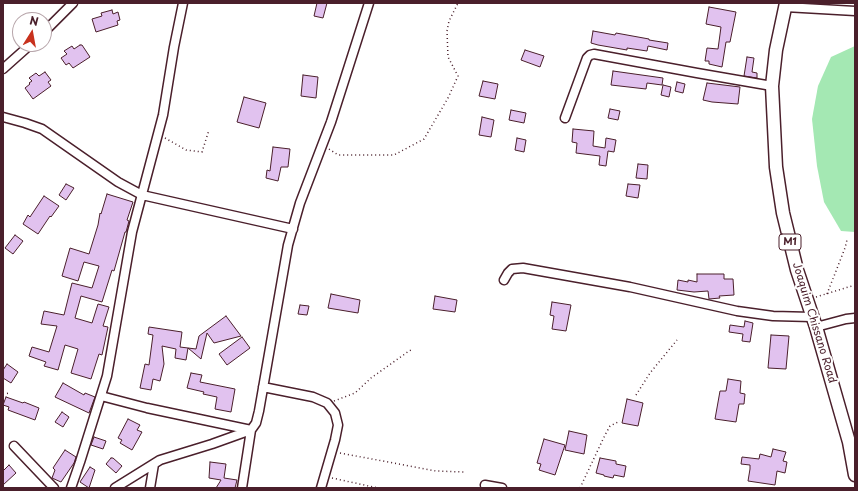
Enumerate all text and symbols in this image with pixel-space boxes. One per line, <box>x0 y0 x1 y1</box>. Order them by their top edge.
north arrow <box>12 12 52 52</box>
text: N <box>28 12 40 30</box>
road number: M1 <box>779 234 801 250</box>
street label: Joaquim Chissano Road <box>789 261 839 385</box>

